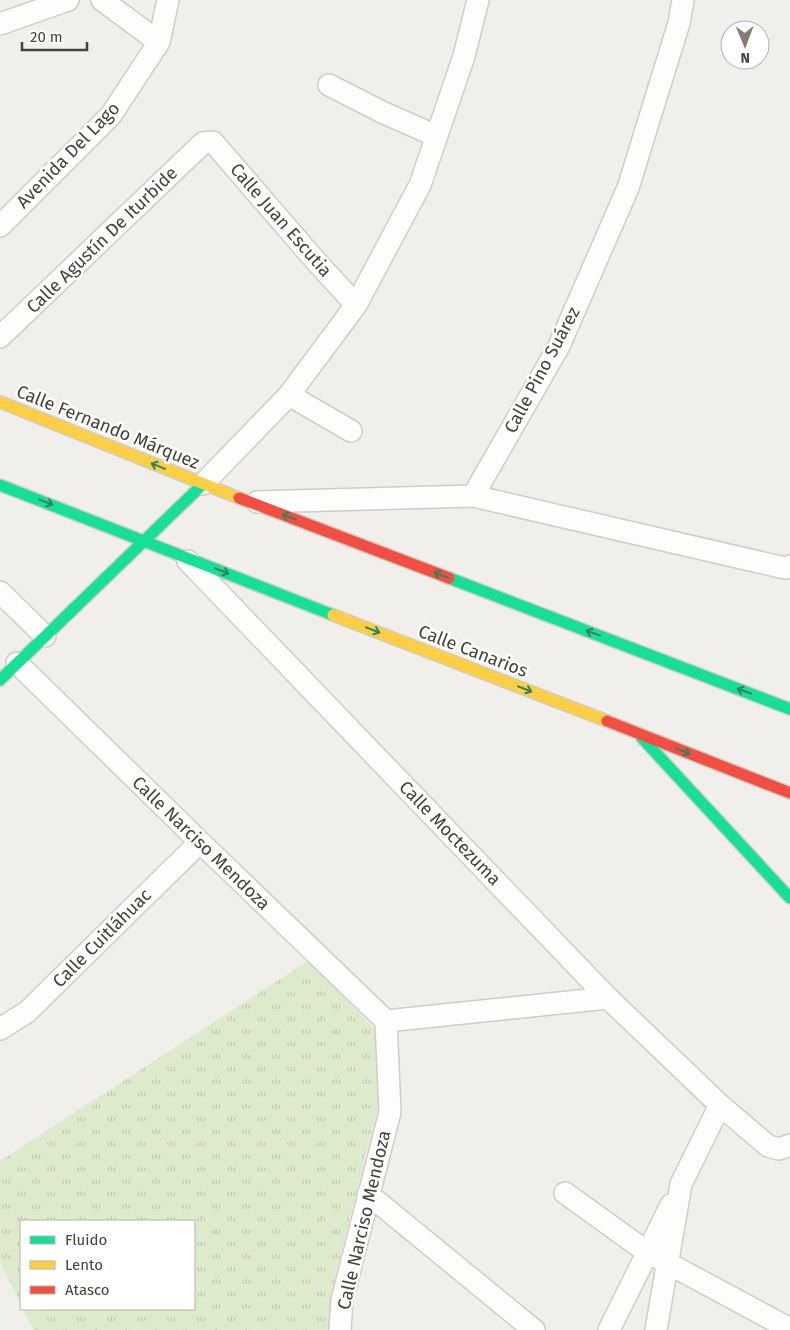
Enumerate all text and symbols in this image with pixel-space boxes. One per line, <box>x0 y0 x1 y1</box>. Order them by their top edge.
scale bar <box>22 20 88 52</box>
north arrow <box>720 20 770 70</box>
text: 20 m <box>30 28 63 46</box>
text: N <box>740 49 750 66</box>
street label: Avenida Del Lago <box>12 97 124 213</box>
street label: Calle Juan Escutia <box>226 159 336 281</box>
street label: Calle Agustín De Iturbide <box>22 162 182 318</box>
street label: Calle Pino Suárez <box>499 303 585 437</box>
street label: Calle Fernando Márquez <box>13 380 203 474</box>
one-way arrow <box>151 461 166 470</box>
one-way arrow <box>38 499 53 508</box>
one-way arrow <box>282 512 297 521</box>
one-way arrow <box>214 567 229 576</box>
one-way arrow <box>434 570 449 579</box>
street label: Calle Canarios <box>415 620 531 682</box>
one-way arrow <box>365 626 380 635</box>
one-way arrow <box>586 628 601 637</box>
one-way arrow <box>517 686 532 695</box>
one-way arrow <box>737 686 753 695</box>
one-way arrow <box>675 747 690 756</box>
street label: Calle Narciso Mendoza <box>127 771 275 915</box>
street label: Calle Moctezuma <box>395 776 505 890</box>
street label: Calle Cuitláhuac <box>48 884 156 992</box>
street label: Calle Narciso Mendoza <box>333 1128 395 1312</box>
legend <box>20 1220 195 1310</box>
text: Fluido <box>65 1231 107 1249</box>
text: Lento <box>65 1256 103 1274</box>
text: Atasco <box>65 1281 110 1299</box>

